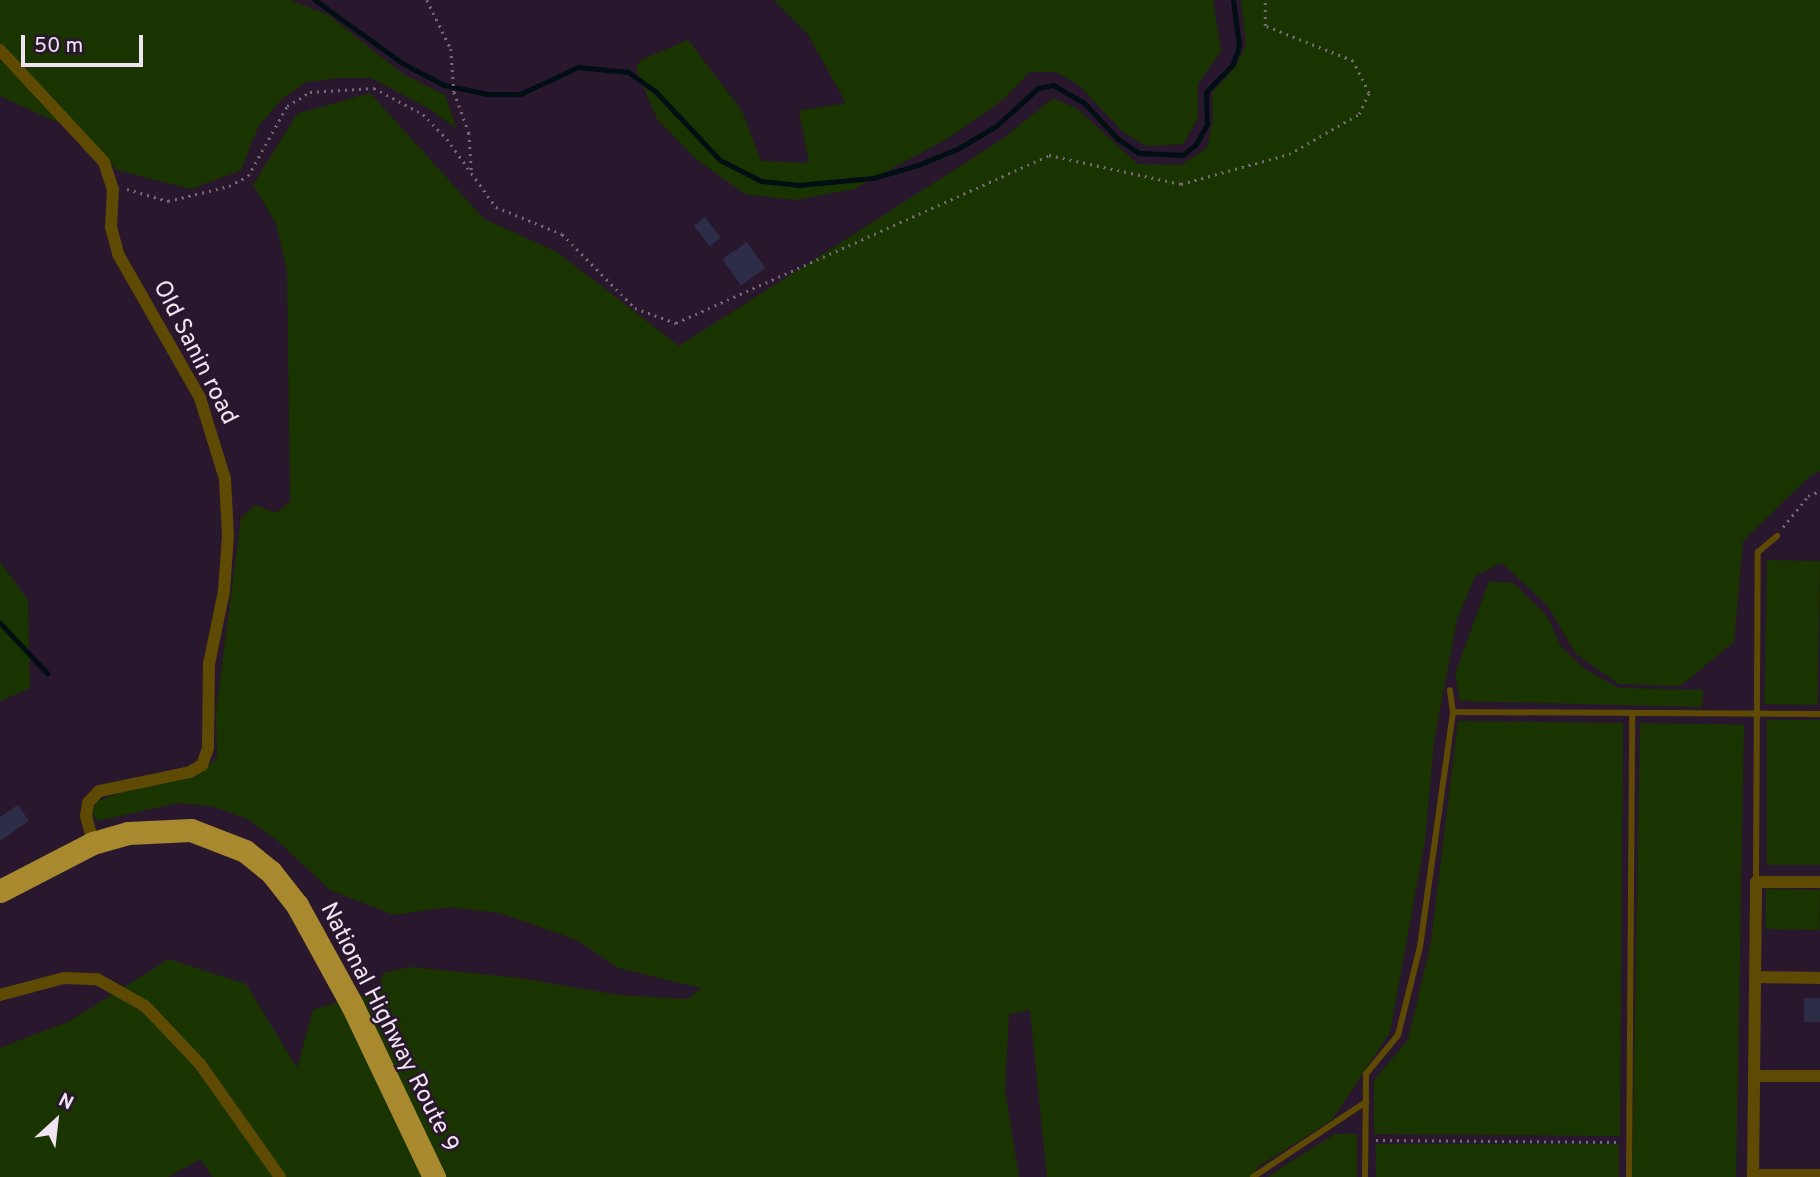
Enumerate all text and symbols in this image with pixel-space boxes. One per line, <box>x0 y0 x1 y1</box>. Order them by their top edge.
scale bar <box>24 21 147 65</box>
text: 50 m <box>34 33 83 60</box>
street label: Old Sanin road <box>145 276 243 430</box>
street label: National Highway Route 9 <box>312 898 464 1158</box>
north arrow <box>21 1086 91 1156</box>
text: N <box>54 1088 77 1116</box>

